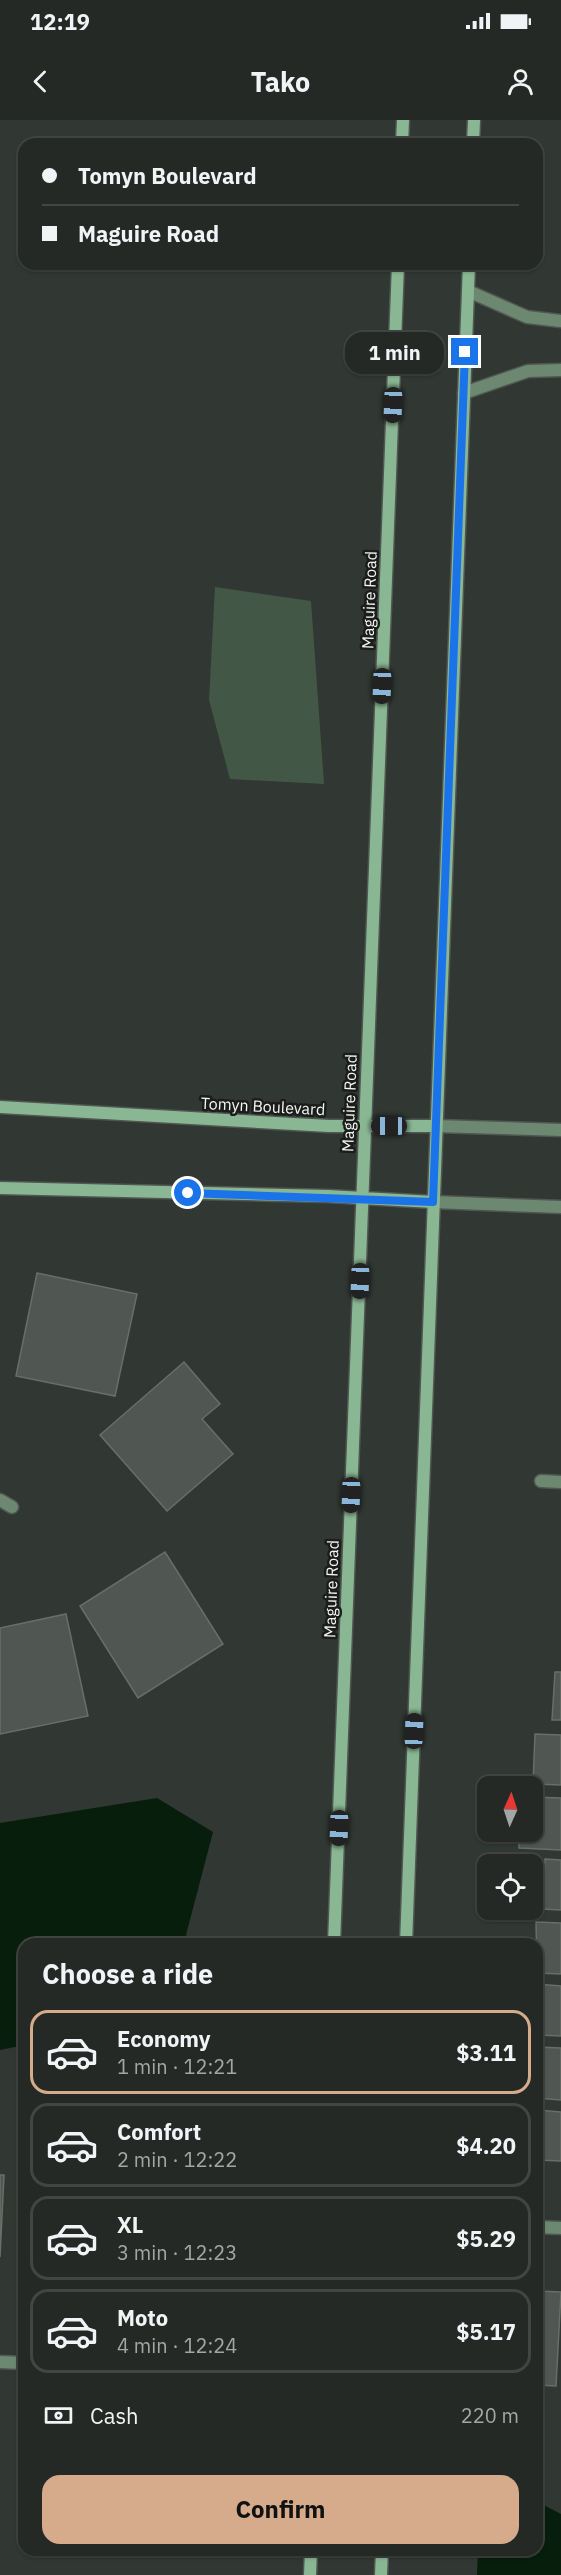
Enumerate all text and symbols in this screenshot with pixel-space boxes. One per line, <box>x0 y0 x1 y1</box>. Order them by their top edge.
text: 12:19 <box>30 7 90 36</box>
text: Tako <box>251 64 310 99</box>
icon: back <box>24 65 57 98</box>
icon: person <box>504 65 537 98</box>
text: Tomyn Boulevard <box>78 161 257 190</box>
text: Maguire Road <box>78 219 219 248</box>
callout: 1 min <box>345 331 444 373</box>
route end <box>451 338 478 365</box>
text: 1 min <box>368 339 421 366</box>
car <box>383 387 403 423</box>
street label: Maguire Road <box>357 551 381 649</box>
car <box>372 668 392 704</box>
street label: Maguire Road <box>337 1054 361 1152</box>
street label: Tomyn Boulevard <box>200 1093 326 1119</box>
car <box>371 1117 407 1135</box>
route start <box>174 1179 201 1206</box>
car <box>350 1263 370 1299</box>
car <box>341 1477 361 1513</box>
street label: Maguire Road <box>319 1540 343 1638</box>
car <box>404 1713 424 1749</box>
north arrow <box>477 1776 543 1842</box>
map controls <box>477 1776 543 1920</box>
car <box>329 1810 349 1846</box>
button: locate <box>477 1854 543 1920</box>
text: Choose a ride <box>42 1956 213 1991</box>
text: Economy <box>117 2024 211 2053</box>
icon: car <box>45 2025 99 2079</box>
text: $3.11 <box>456 2038 516 2067</box>
text: 1 min · 12:21 <box>117 2053 237 2080</box>
text: Comfort <box>117 2117 201 2146</box>
icon: car <box>45 2118 99 2172</box>
text: $4.20 <box>456 2131 516 2160</box>
text: 2 min · 12:22 <box>117 2146 237 2173</box>
text: XL <box>117 2210 143 2239</box>
icon: car <box>45 2211 99 2265</box>
text: $5.29 <box>456 2224 516 2253</box>
text: 3 min · 12:23 <box>117 2239 237 2266</box>
text: Moto <box>117 2303 168 2332</box>
icon: car <box>45 2304 99 2358</box>
text: $5.17 <box>456 2317 516 2346</box>
text: 4 min · 12:24 <box>117 2332 237 2359</box>
icon: cash <box>42 2399 75 2432</box>
text: Cash <box>90 2401 139 2430</box>
text: 220 m <box>461 2402 519 2429</box>
button: Confirm <box>42 2475 519 2544</box>

